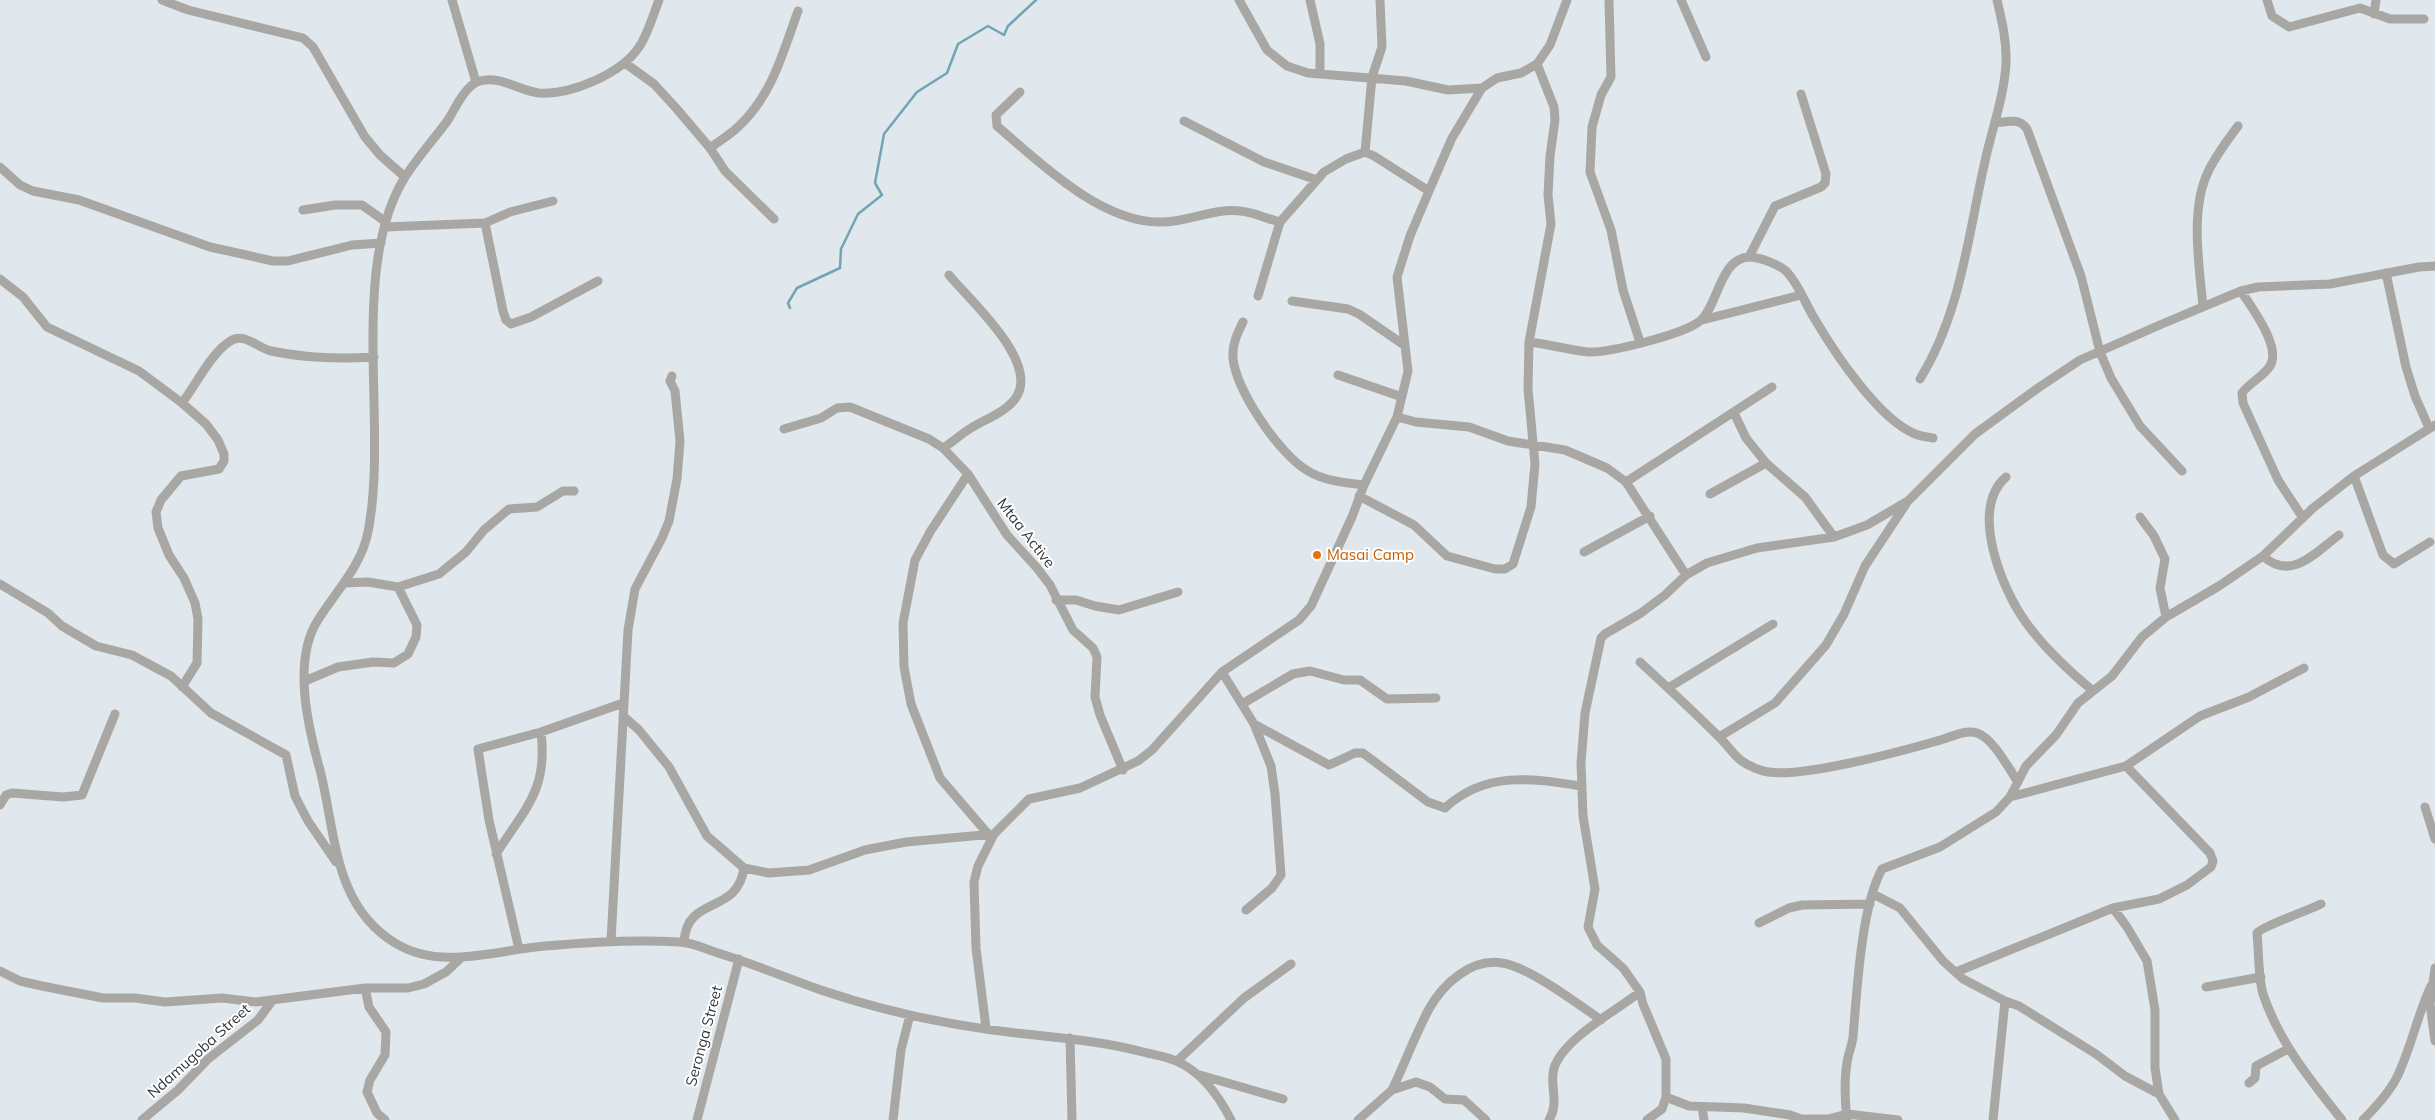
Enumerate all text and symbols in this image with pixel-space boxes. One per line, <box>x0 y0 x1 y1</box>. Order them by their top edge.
street label: Mtaa Active <box>993 494 1060 571</box>
place label: Masai Camp <box>1327 545 1414 564</box>
marker: Masai Camp <box>1311 549 1323 561</box>
street label: Seronga Street <box>681 983 726 1088</box>
street label: Ndamugoba Street <box>143 999 254 1102</box>

